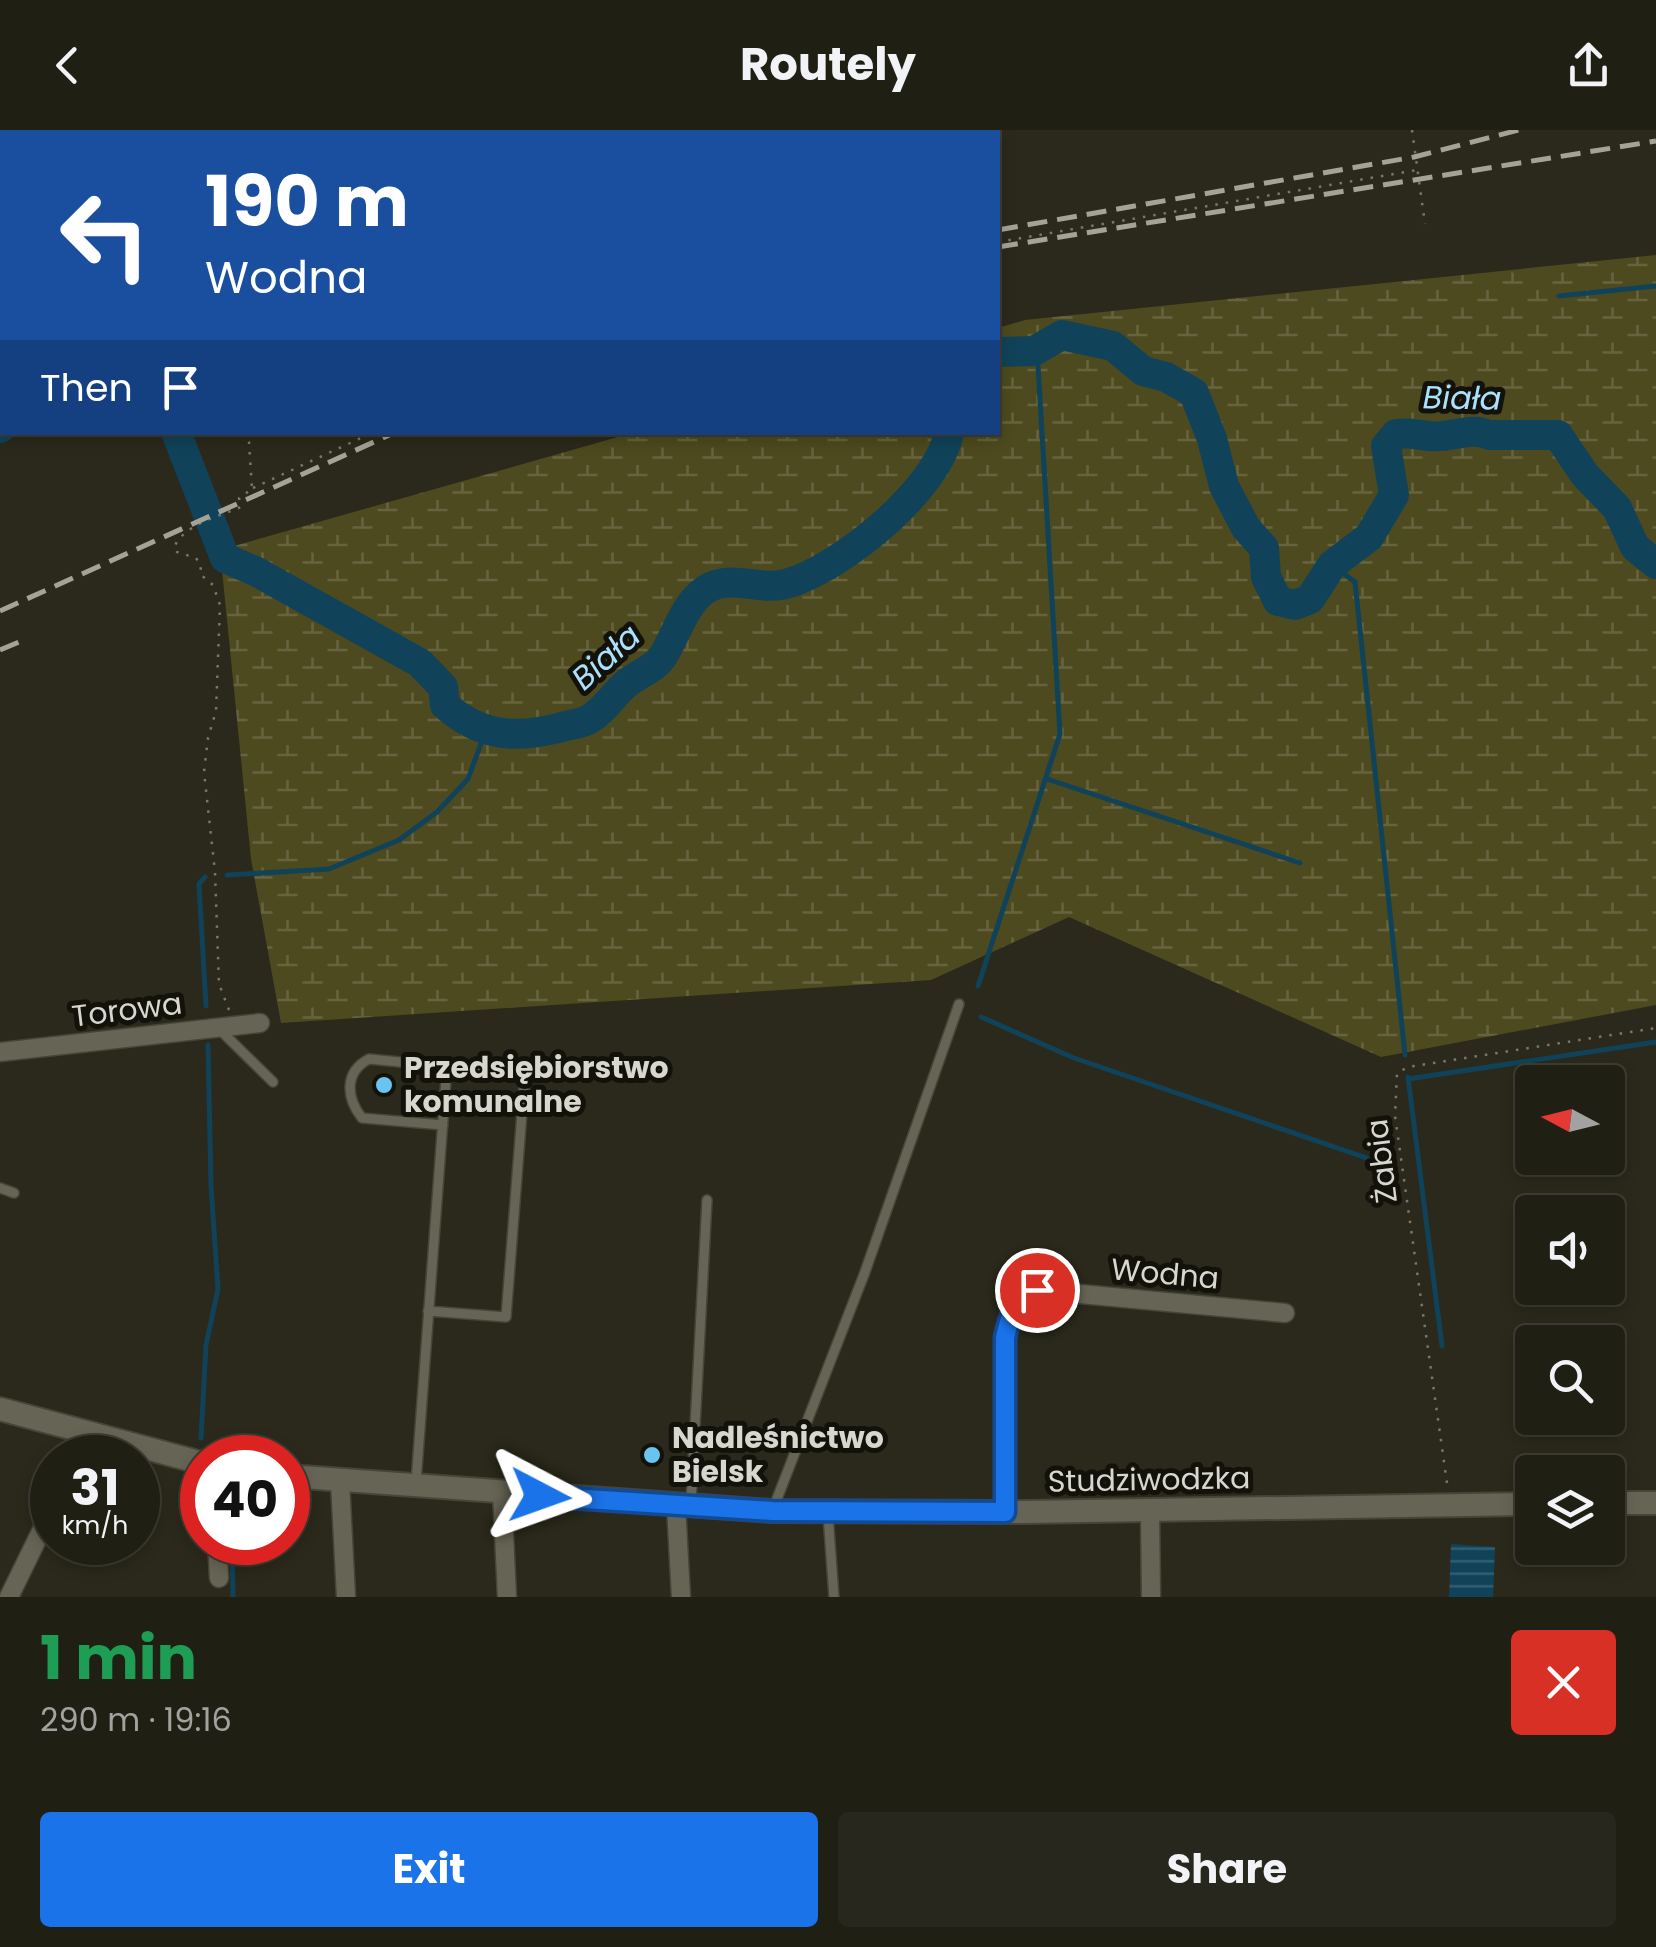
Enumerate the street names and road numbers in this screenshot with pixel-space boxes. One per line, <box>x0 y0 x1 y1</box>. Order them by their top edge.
street label: Torowa <box>69 981 184 1038</box>
street label: Żabia <box>1355 1117 1408 1206</box>
street label: Wodna <box>1109 1247 1221 1300</box>
street label: Studziwodzka <box>1047 1456 1251 1503</box>

